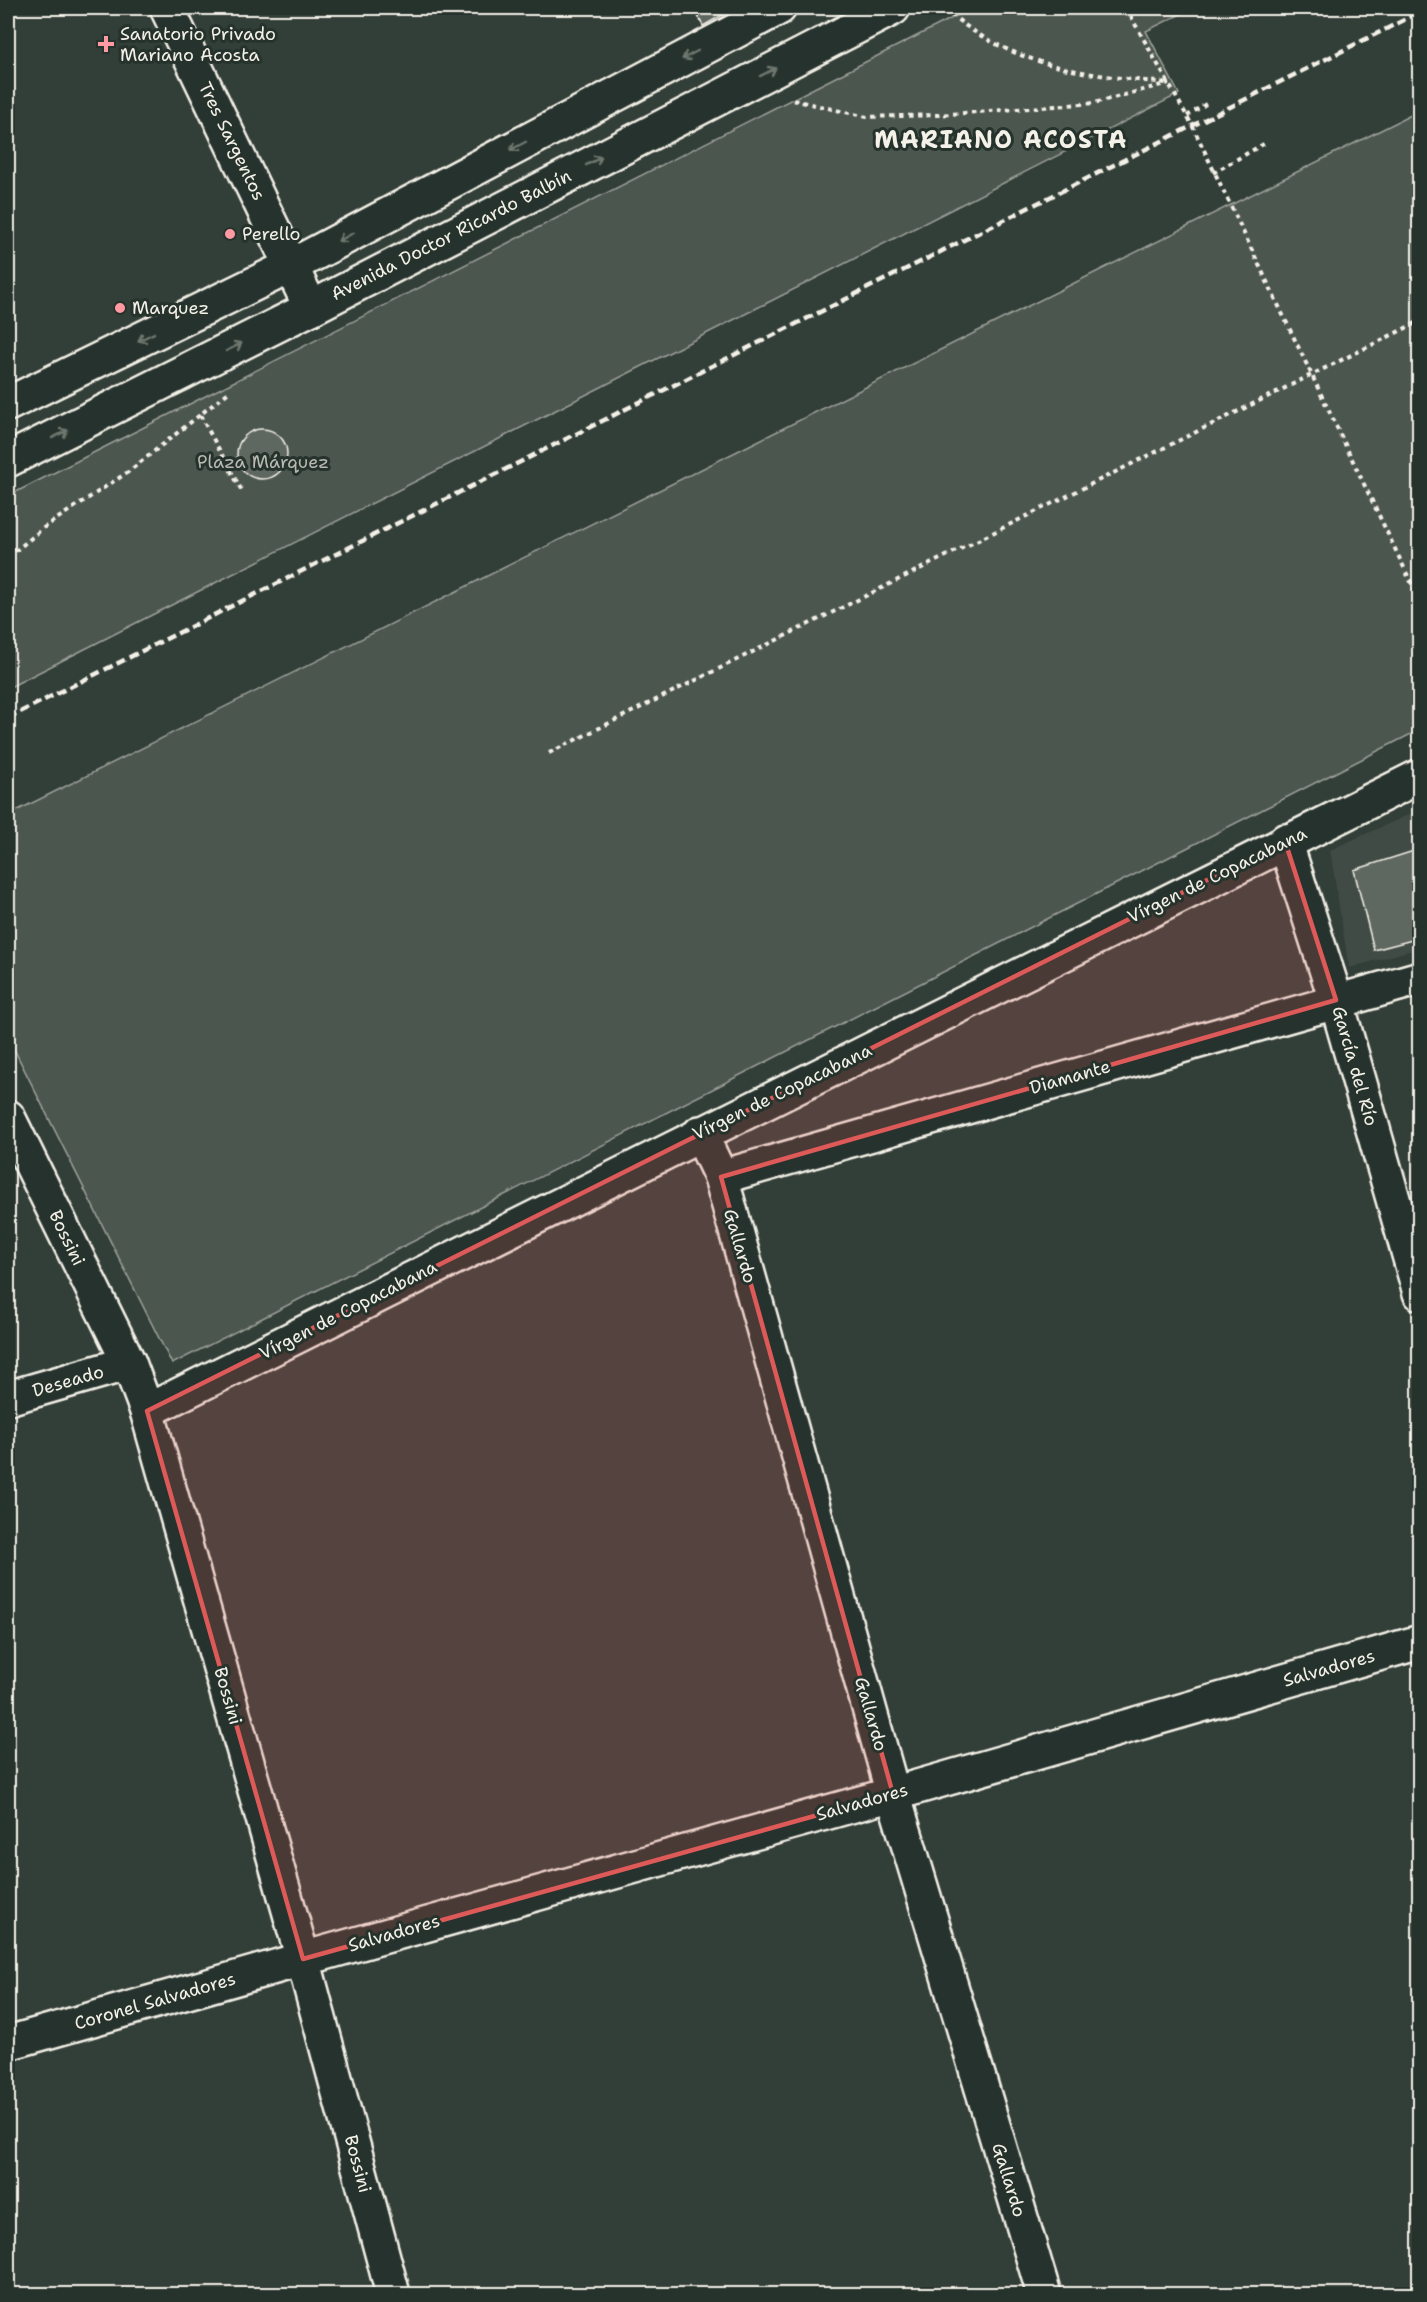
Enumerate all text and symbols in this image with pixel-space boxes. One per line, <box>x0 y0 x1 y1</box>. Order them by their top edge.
place label: Sanatorio Privado Mariano Acosta <box>120 22 276 67</box>
marker: Sanatorio Privado Mariano Acosta <box>97 35 115 53</box>
one-way arrow <box>682 49 699 61</box>
one-way arrow <box>758 66 776 77</box>
street label: Tres Sargentos <box>193 78 271 204</box>
district label: MARIANO ACOSTA <box>874 124 1128 156</box>
one-way arrow <box>510 140 527 152</box>
one-way arrow <box>585 155 603 167</box>
street label: Avenida Doctor Ricardo Balbín <box>327 164 575 306</box>
place label: Perello <box>242 222 300 246</box>
marker: Perello <box>223 227 237 241</box>
one-way arrow <box>337 232 355 244</box>
place label: Marquez <box>132 296 209 320</box>
marker: Marquez <box>113 301 127 315</box>
one-way arrow <box>138 331 156 343</box>
one-way arrow <box>225 340 243 352</box>
one-way arrow <box>51 428 68 440</box>
park label: Plaza Márquez <box>197 450 329 474</box>
street label: Vírgen de Copacabana <box>1123 821 1311 929</box>
street label: García del Río <box>1326 1003 1384 1129</box>
street label: Vírgen de Copacabana <box>688 1038 876 1146</box>
street label: Diamante <box>1027 1054 1113 1100</box>
street label: Bossini <box>43 1206 91 1270</box>
street label: Gallardo <box>718 1206 762 1286</box>
street label: Vírgen de Copacabana <box>255 1255 441 1365</box>
street label: Deseado <box>29 1359 107 1403</box>
street label: Salvadores <box>1280 1643 1378 1693</box>
street label: Bossini <box>208 1664 248 1728</box>
street label: Gallardo <box>849 1674 893 1754</box>
street label: Salvadores <box>813 1777 911 1827</box>
street label: Salvadores <box>345 1908 443 1958</box>
street label: Coronel Salvadores <box>71 1966 239 2036</box>
street label: Bossini <box>339 2132 377 2196</box>
street label: Gallardo <box>986 2140 1032 2220</box>

